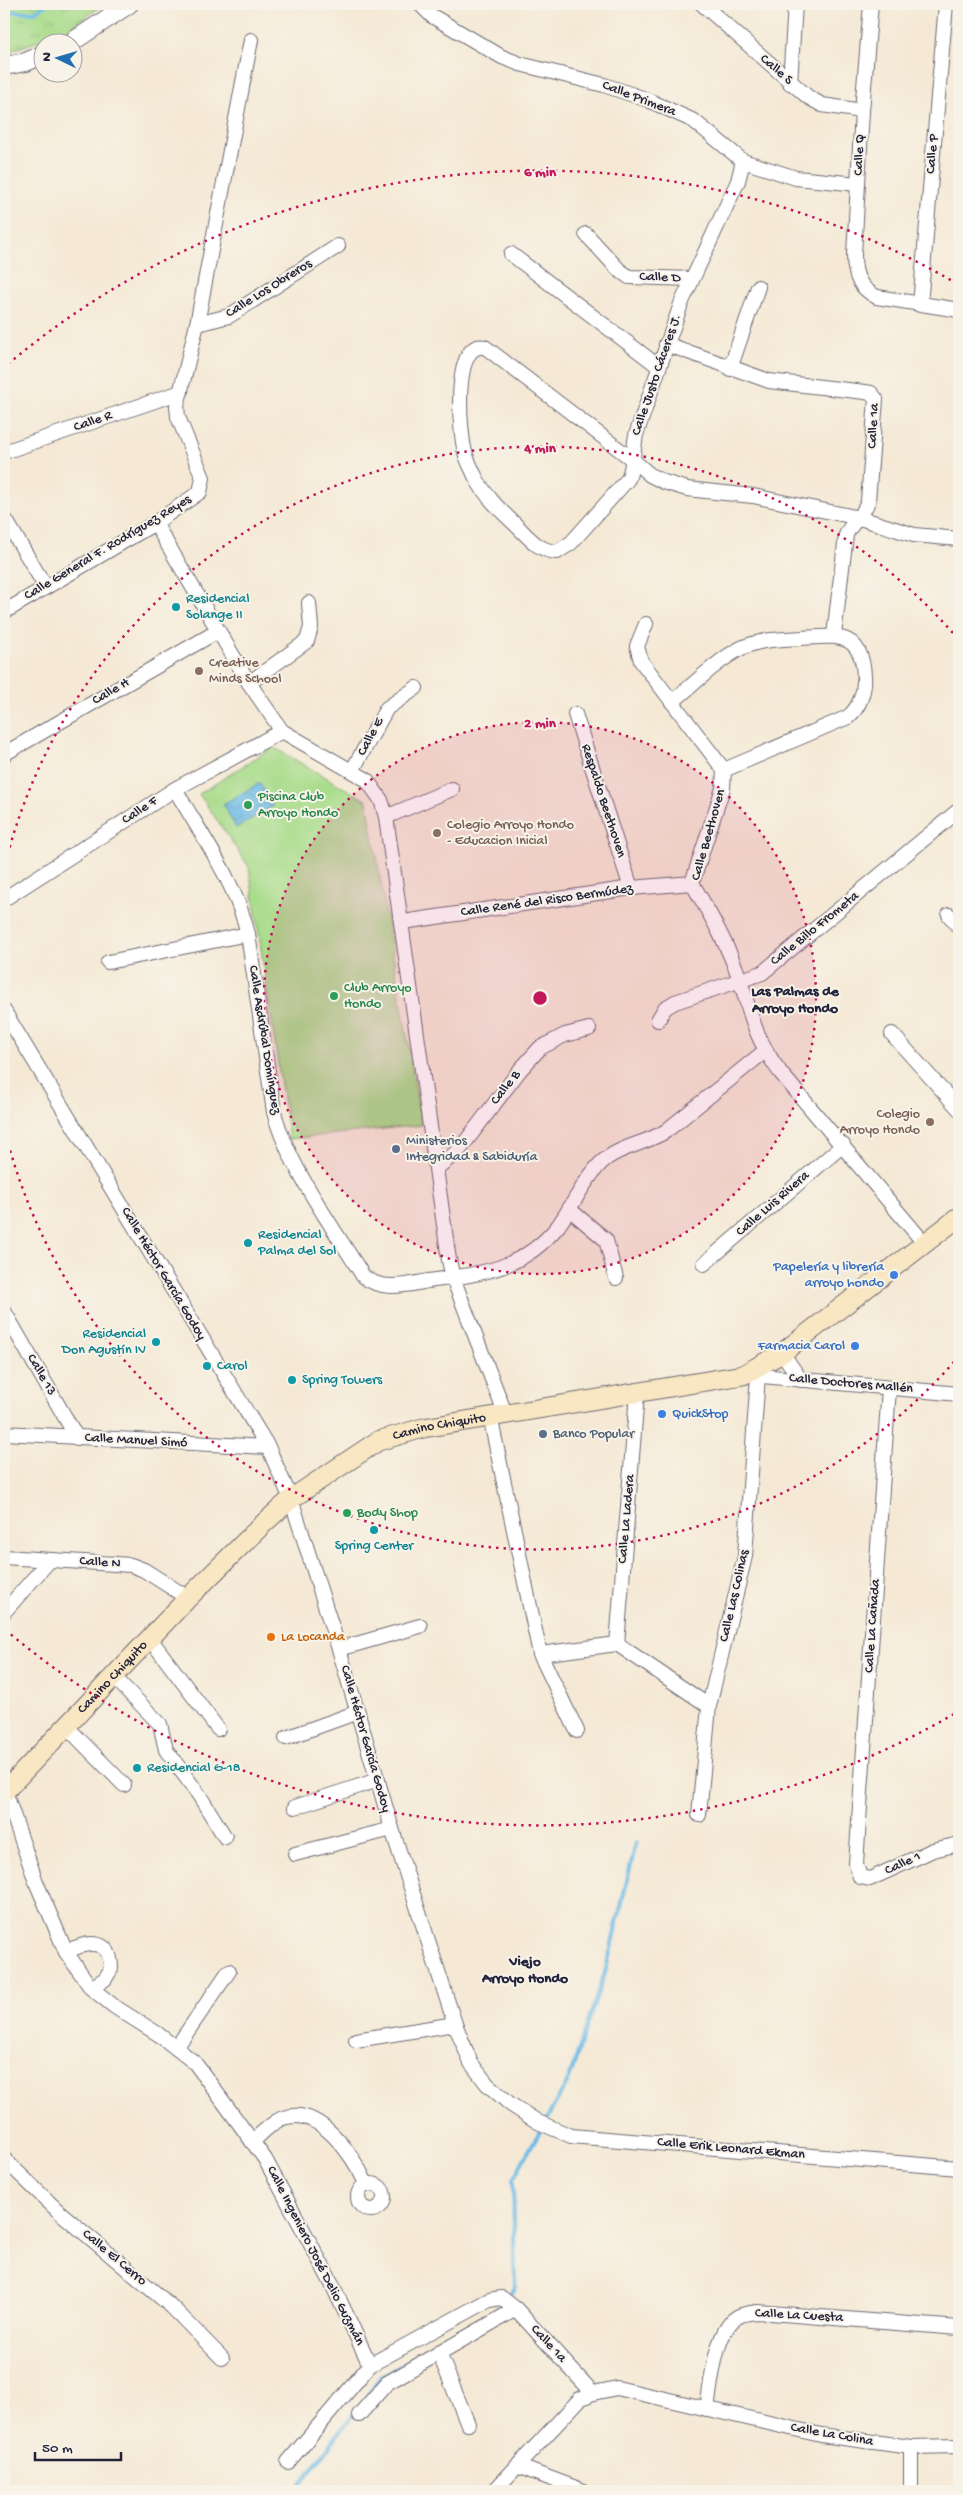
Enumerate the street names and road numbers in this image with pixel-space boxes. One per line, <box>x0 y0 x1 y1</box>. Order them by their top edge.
street label: Calle S <box>756 51 797 89</box>
street label: Calle Primera <box>600 77 679 121</box>
street label: Calle P <box>923 133 943 175</box>
street label: Calle Q <box>850 134 870 176</box>
street label: Calle Los Obreros <box>223 255 316 322</box>
street label: Calle D <box>639 269 682 287</box>
street label: Calle Justo Cáceres J. <box>628 312 686 438</box>
street label: Calle 1a <box>864 402 884 449</box>
street label: Calle R <box>72 407 115 436</box>
street label: Calle General F. Rodríguez Reyes <box>21 491 195 605</box>
street label: Calle H <box>89 674 133 709</box>
street label: Calle E <box>354 714 389 759</box>
street label: Respaldo Beethoven <box>577 742 629 860</box>
street label: Calle Beethoven <box>688 787 730 883</box>
street label: Calle F <box>119 793 162 829</box>
street label: Calle René del Risco Bermúdez <box>460 880 635 922</box>
street label: Calle Billo Frometa <box>767 887 864 970</box>
street label: Calle Asdrúbal Domínguez <box>244 964 284 1117</box>
street label: Calle B <box>487 1067 525 1109</box>
street label: Calle Luis Rivera <box>733 1167 814 1241</box>
street label: Calle Héctor García Godoy <box>117 1204 210 1344</box>
street label: Calle 13 <box>22 1351 60 1399</box>
street label: Calle Doctores Mallén <box>788 1370 914 1398</box>
street label: Camino Chiquito <box>391 1409 487 1445</box>
street label: Calle Manuel Simó <box>84 1430 188 1452</box>
street label: Calle La Ladera <box>615 1473 639 1564</box>
street label: Calle Las Colinas <box>716 1547 754 1644</box>
street label: Calle N <box>79 1553 121 1573</box>
street label: Calle La Cañada <box>861 1577 885 1674</box>
street label: Camino Chiquito <box>74 1637 152 1718</box>
street label: Calle Héctor García Godoy <box>336 1664 394 1815</box>
street label: Calle 1 <box>882 1848 924 1880</box>
street label: Calle Erik Leonard Ekman <box>656 2134 806 2164</box>
street label: Calle Ingeniero José Delio Guzmán <box>262 2163 368 2349</box>
street label: Calle El Cerro <box>78 2226 150 2290</box>
street label: Calle La Cuesta <box>754 2305 845 2327</box>
street label: Calle 1a <box>526 2322 571 2367</box>
street label: Calle La Colina <box>789 2419 876 2451</box>

